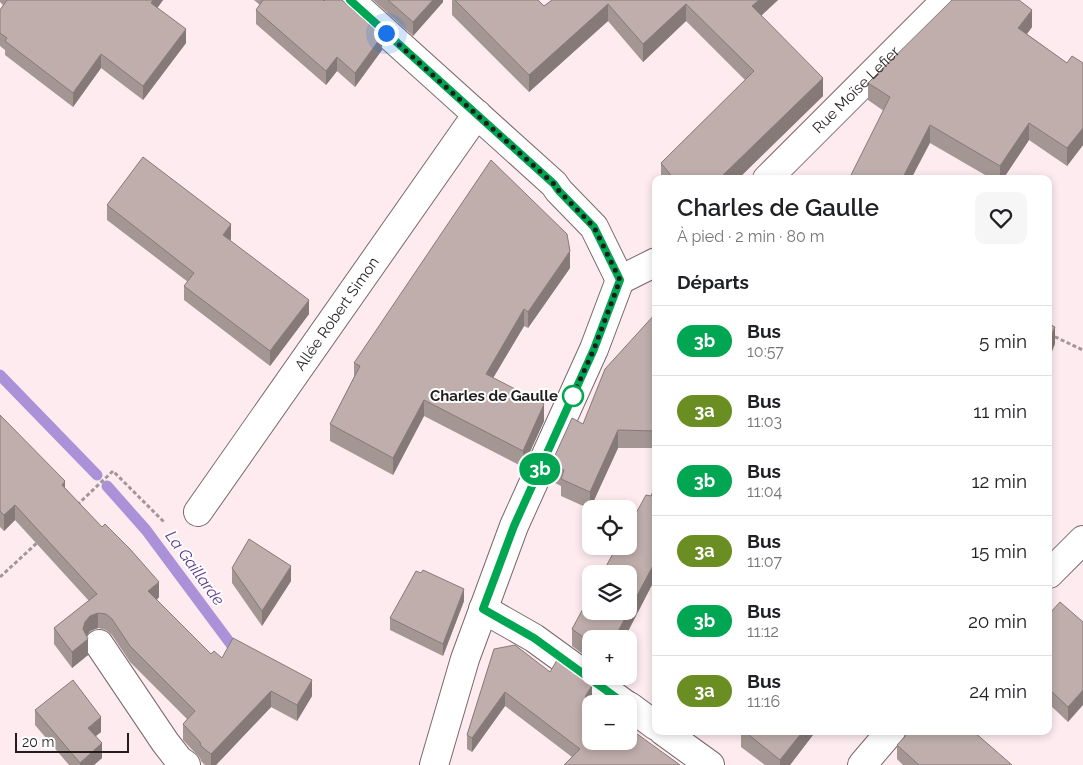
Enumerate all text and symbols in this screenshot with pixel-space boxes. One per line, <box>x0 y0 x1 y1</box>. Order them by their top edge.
your location <box>374 21 399 46</box>
street label: Rue Moïse Lefier <box>809 42 904 137</box>
button: heart <box>975 192 1027 244</box>
text: Charles de Gaulle <box>677 193 879 222</box>
text: À pied · 2 min · 80 m <box>677 227 824 246</box>
street label: Allée Robert Simon <box>291 254 383 374</box>
text: Départs <box>677 271 749 293</box>
text: Bus <box>747 320 781 342</box>
text: 3b <box>694 330 715 351</box>
text: 5 min <box>979 330 1027 352</box>
text: 10:57 <box>747 342 784 361</box>
marker: Charles de Gaulle <box>562 385 584 407</box>
place label: Charles de Gaulle <box>430 387 558 405</box>
text: Bus <box>747 390 781 412</box>
text: 3a <box>694 400 715 421</box>
text: 11 min <box>973 400 1027 422</box>
text: 11:03 <box>747 412 782 431</box>
line badge: 3b <box>518 453 562 485</box>
text: 3b <box>529 458 551 479</box>
text: Bus <box>747 460 781 482</box>
text: 3b <box>694 470 715 491</box>
text: 12 min <box>971 470 1027 492</box>
text: 11:04 <box>747 482 782 501</box>
map controls <box>582 500 637 750</box>
button: locate <box>582 500 637 555</box>
water label: La Gaillarde <box>162 527 229 609</box>
text: Bus <box>747 530 781 552</box>
text: 3a <box>694 540 715 561</box>
text: 15 min <box>971 540 1027 562</box>
text: 11:07 <box>747 552 782 571</box>
button: layers <box>582 565 637 620</box>
text: Bus <box>747 600 781 622</box>
text: 3b <box>694 610 715 631</box>
text: 20 min <box>968 610 1027 632</box>
text: 11:12 <box>747 622 779 641</box>
button: + <box>582 630 637 685</box>
text: Bus <box>747 670 781 692</box>
text: 3a <box>694 680 715 701</box>
text: 24 min <box>969 680 1027 702</box>
text: 11:16 <box>747 692 780 711</box>
button: − <box>582 695 637 750</box>
scale bar <box>15 730 129 753</box>
text: 20 m <box>22 734 54 750</box>

